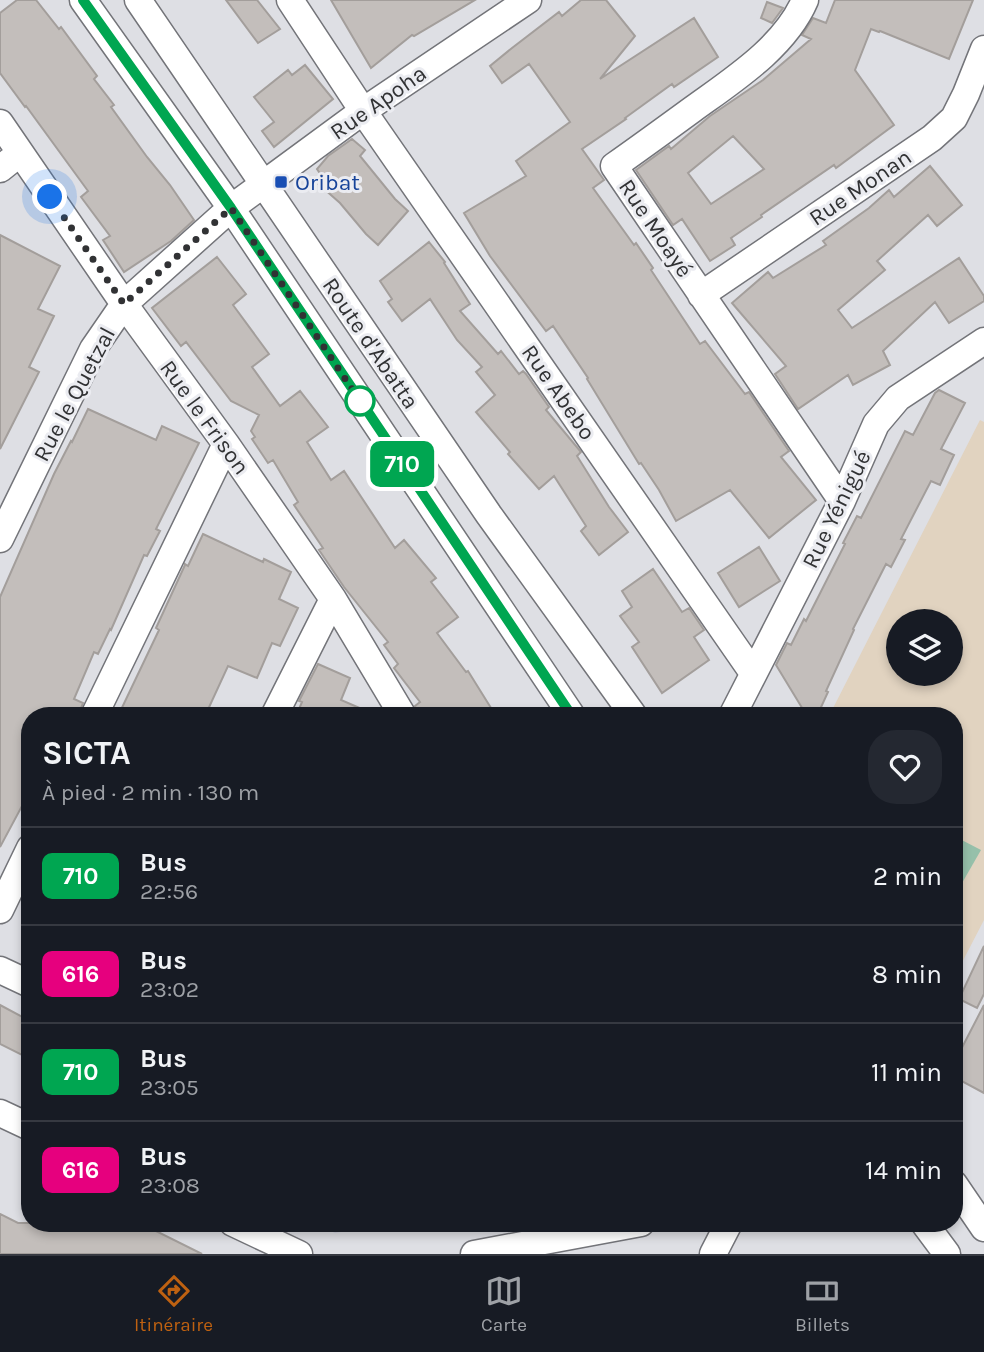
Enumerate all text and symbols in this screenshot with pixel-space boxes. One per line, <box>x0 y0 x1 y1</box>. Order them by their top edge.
street label: Rue Apoha <box>325 59 432 145</box>
street label: Rue Monan <box>804 143 917 232</box>
place label: Oribat <box>295 169 360 196</box>
marker: Oribat <box>273 174 289 190</box>
street label: Rue Moayé <box>613 174 698 282</box>
your location <box>32 179 67 214</box>
street label: Route d'Abatta <box>317 272 424 414</box>
street label: Rue le Quetzal <box>28 322 121 466</box>
street label: Rue Abebo <box>516 339 601 445</box>
street label: Rue le Frison <box>154 355 255 480</box>
unlabelled marker <box>345 386 375 416</box>
line badge: 710 <box>362 441 442 487</box>
street label: Rue Yénigué <box>796 446 877 573</box>
text: 710 <box>384 450 420 478</box>
map controls <box>886 609 963 686</box>
button: layers <box>886 609 963 686</box>
button: heart <box>868 730 942 804</box>
text: SICTA <box>42 734 131 772</box>
text: À pied · 2 min · 130 m <box>42 779 259 806</box>
text: Bus <box>140 847 187 878</box>
text: 2 min <box>873 861 942 892</box>
text: 710 <box>63 862 98 890</box>
text: 22:56 <box>140 878 198 905</box>
text: Bus <box>140 945 187 976</box>
text: 8 min <box>872 959 942 990</box>
text: 616 <box>62 960 99 988</box>
text: 23:02 <box>140 976 199 1003</box>
text: Bus <box>140 1043 187 1074</box>
text: 11 min <box>871 1057 942 1088</box>
text: 710 <box>63 1058 98 1086</box>
text: 23:05 <box>140 1074 199 1101</box>
text: Bus <box>140 1141 187 1172</box>
text: 14 min <box>865 1155 942 1186</box>
text: 616 <box>62 1156 99 1184</box>
text: 23:08 <box>140 1172 200 1199</box>
tab: Itinéraire <box>134 1272 213 1336</box>
tab: Carte <box>481 1272 527 1336</box>
tab: Billets <box>795 1272 850 1336</box>

